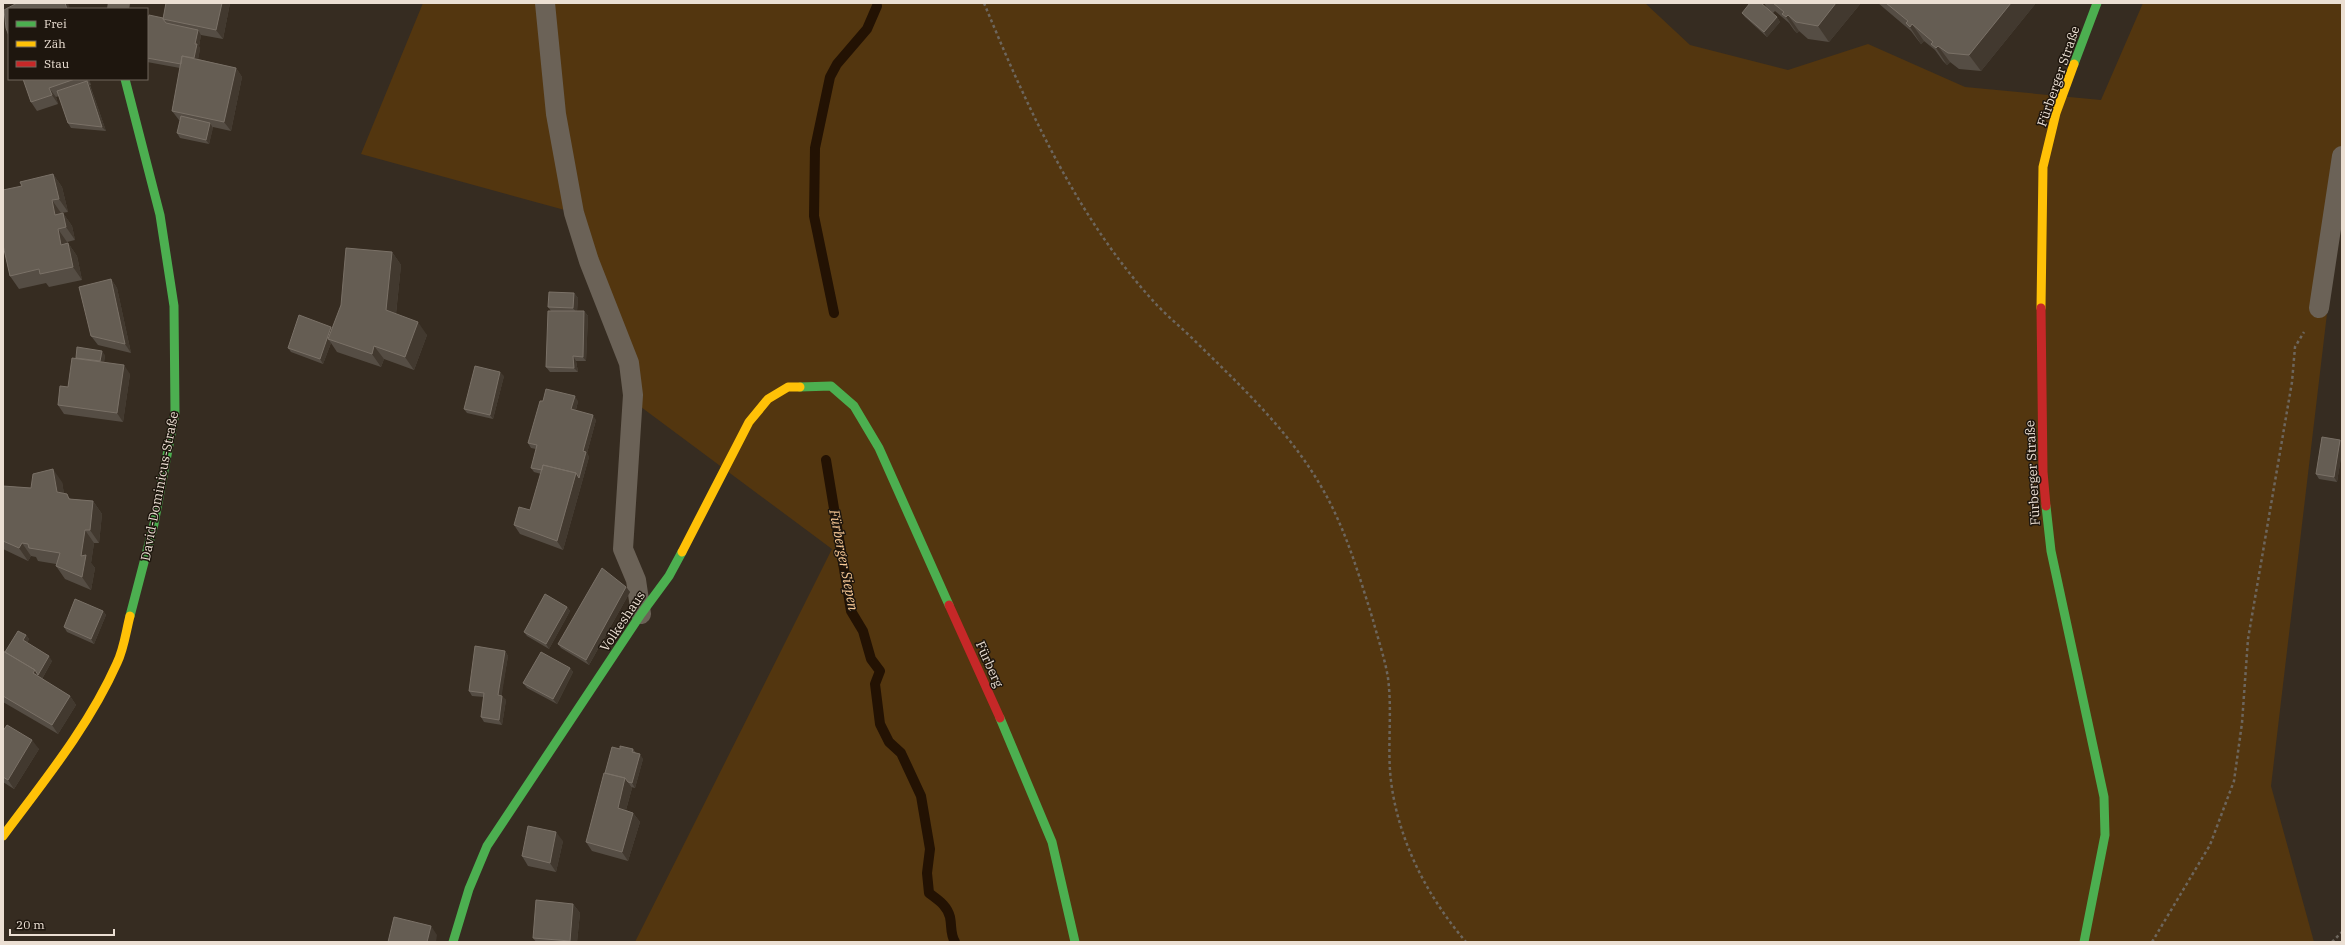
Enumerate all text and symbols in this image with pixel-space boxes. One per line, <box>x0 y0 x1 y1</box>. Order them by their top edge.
legend <box>8 8 148 80</box>
text: Frei <box>44 16 67 31</box>
street label: Fürberger Straße <box>2033 24 2084 129</box>
text: Zäh <box>44 36 66 51</box>
text: Stau <box>44 56 70 71</box>
street label: David-Dominicus-Straße <box>137 410 182 562</box>
street label: Fürberger Straße <box>2021 420 2044 526</box>
water label: Fürberger Siepen <box>825 507 863 612</box>
street label: Volkeshaus <box>596 588 649 655</box>
street label: Fürberg <box>972 638 1007 690</box>
scale bar <box>10 911 114 937</box>
text: 20 m <box>16 917 45 932</box>

